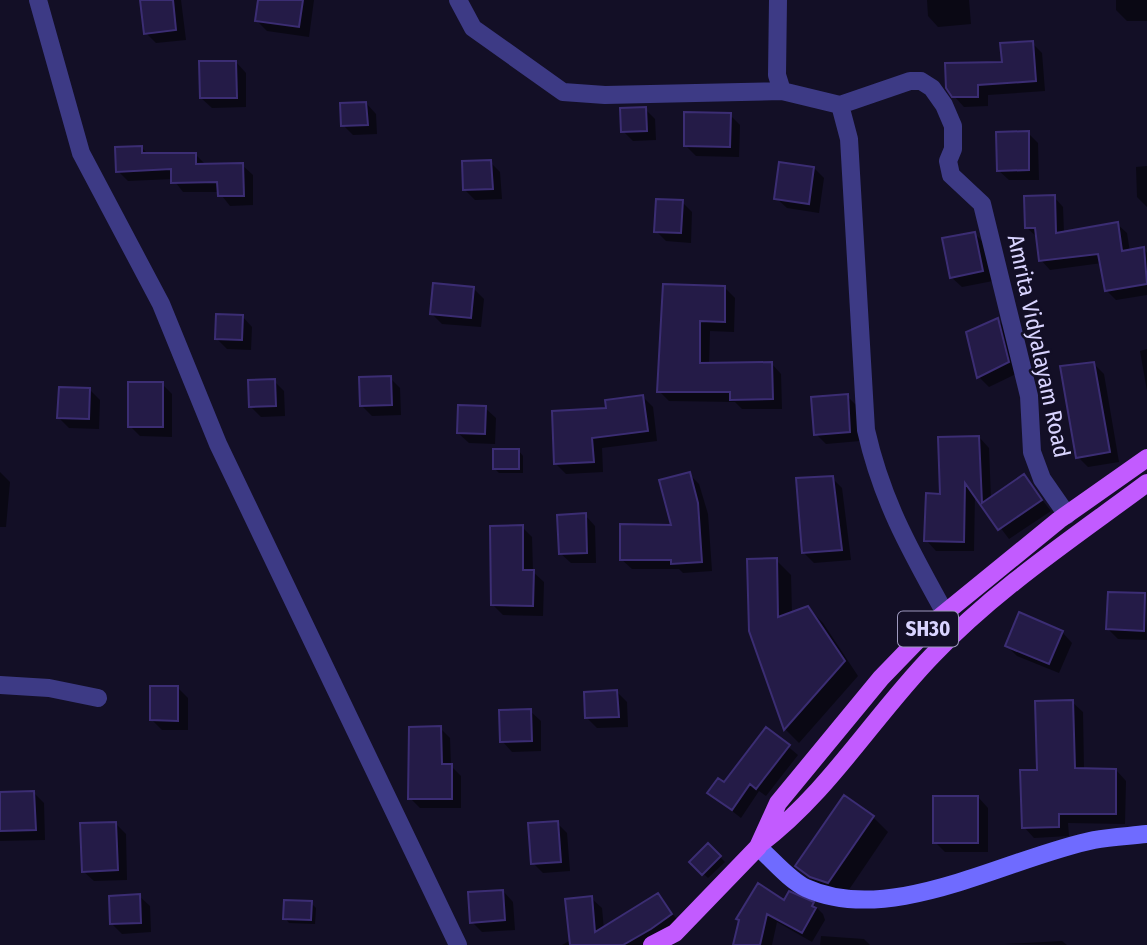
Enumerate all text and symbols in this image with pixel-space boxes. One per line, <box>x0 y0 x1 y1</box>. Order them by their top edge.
street label: Amrita Vidyalayam Road <box>1002 232 1076 460</box>
road number: SH30 <box>898 612 958 646</box>

